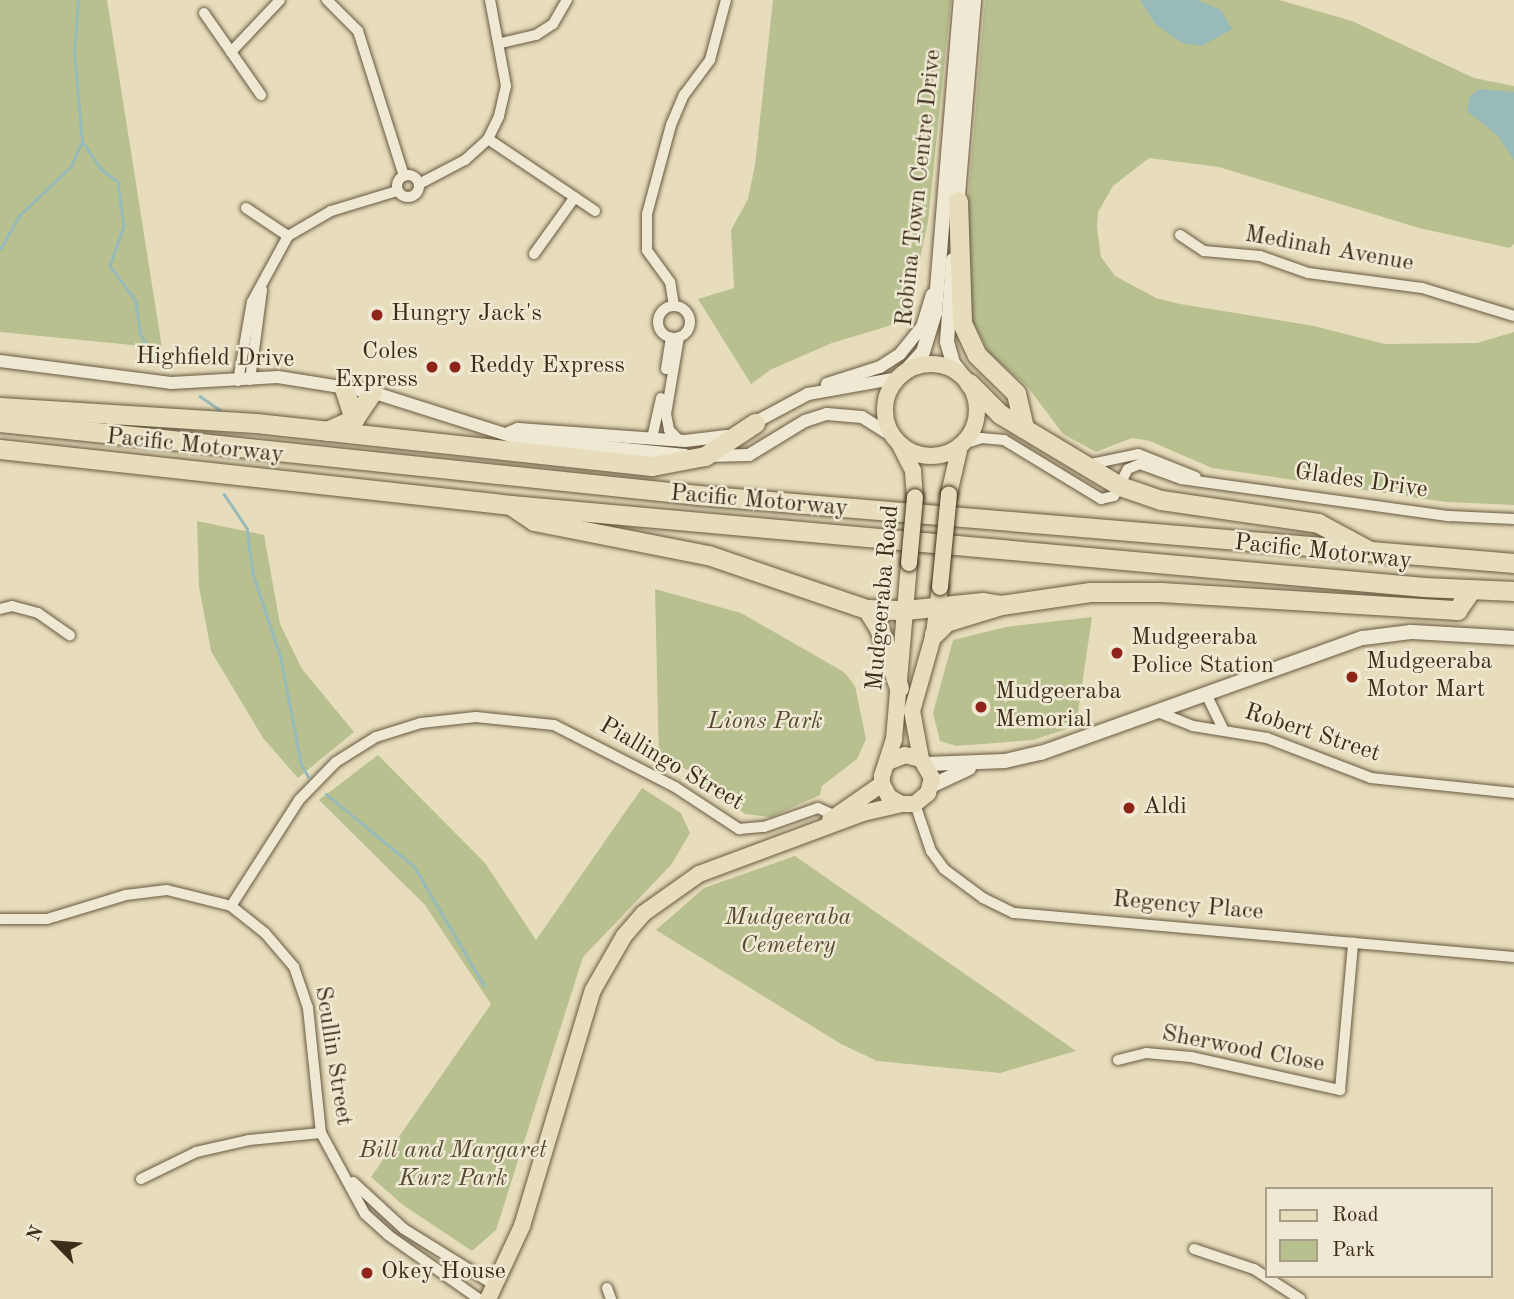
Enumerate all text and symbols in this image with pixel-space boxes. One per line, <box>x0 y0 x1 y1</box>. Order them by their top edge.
street label: Robina Town Centre Drive <box>891 48 949 328</box>
street label: Medinah Avenue <box>1242 221 1416 279</box>
place label: Hungry Jack's <box>391 301 542 329</box>
marker: Hungry Jack's <box>369 307 385 323</box>
place label: Coles Express <box>335 339 418 395</box>
street label: Highfield Drive <box>135 343 295 375</box>
place label: Reddy Express <box>469 353 625 381</box>
marker: Coles Express <box>424 359 440 375</box>
marker: Reddy Express <box>447 359 463 375</box>
street label: Pacific Motorway <box>105 423 285 471</box>
street label: Glades Drive <box>1293 458 1429 506</box>
street label: Pacific Motorway <box>669 480 849 524</box>
street label: Mudgeeraba Road <box>862 504 906 692</box>
street label: Pacific Motorway <box>1233 529 1413 577</box>
place label: Mudgeeraba Police Station <box>1131 625 1274 681</box>
marker: Mudgeeraba Police Station <box>1109 645 1125 661</box>
place label: Mudgeeraba Motor Mart <box>1366 649 1492 705</box>
marker: Mudgeeraba Motor Mart <box>1344 669 1360 685</box>
place label: Mudgeeraba Memorial <box>995 679 1121 735</box>
marker: Mudgeeraba Memorial <box>973 699 989 715</box>
street label: Robert Street <box>1241 699 1383 769</box>
park label: Lions Park <box>707 709 823 737</box>
street label: Piallingo Street <box>594 712 748 818</box>
place label: Aldi <box>1143 794 1187 822</box>
marker: Aldi <box>1121 800 1137 816</box>
street label: Regency Place <box>1111 886 1265 928</box>
park label: Mudgeeraba Cemetery <box>725 905 851 961</box>
street label: Scullin Street <box>307 984 357 1128</box>
street label: Sherwood Close <box>1159 1020 1327 1080</box>
park label: Bill and Margaret Kurz Park <box>359 1138 547 1194</box>
legend <box>1266 1187 1493 1278</box>
text: Road <box>1332 1205 1379 1226</box>
north arrow <box>21 1208 91 1278</box>
text: N <box>25 1223 48 1245</box>
text: Park <box>1332 1240 1375 1261</box>
place label: Okey House <box>381 1259 506 1287</box>
marker: Okey House <box>359 1265 375 1281</box>

